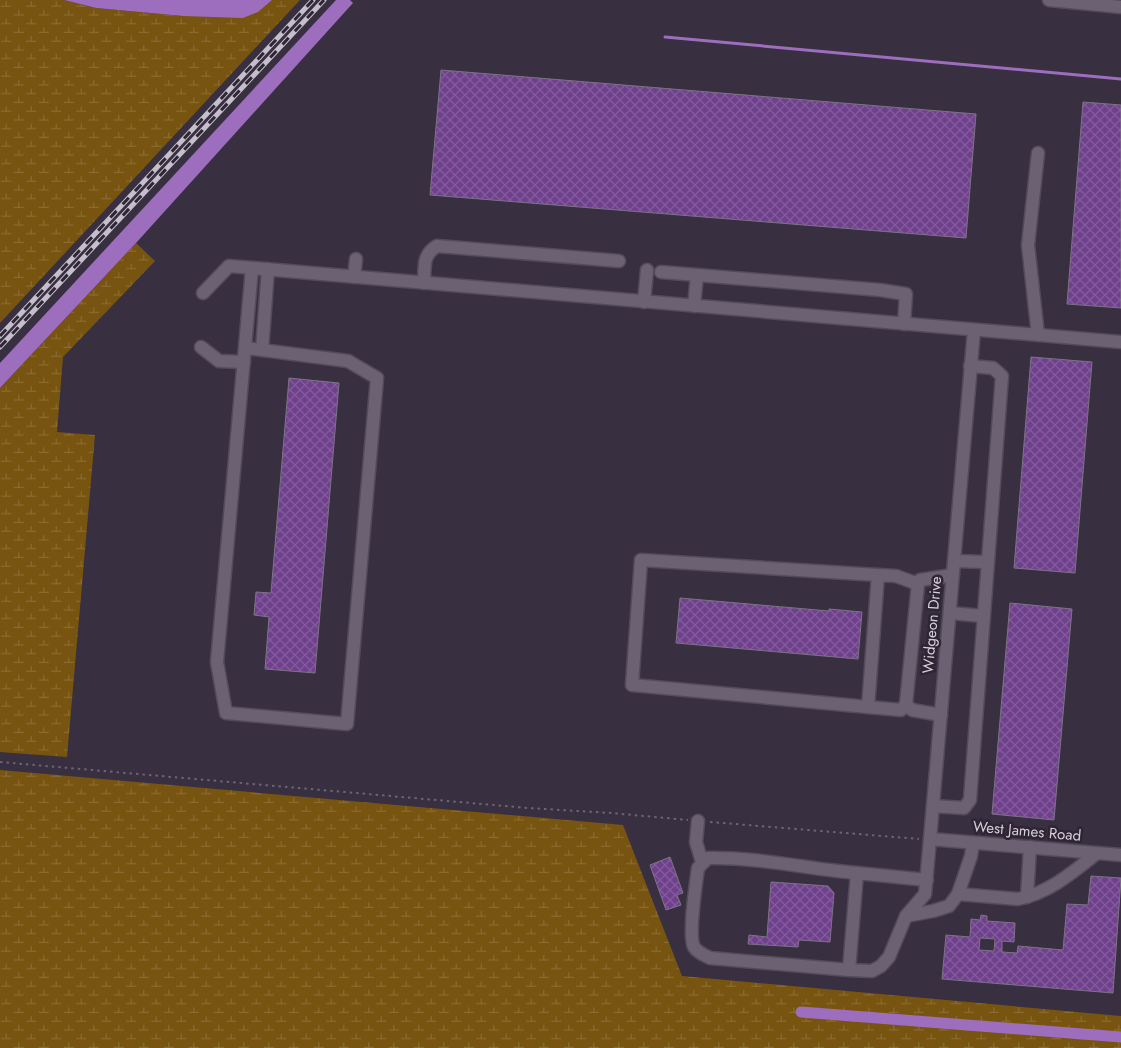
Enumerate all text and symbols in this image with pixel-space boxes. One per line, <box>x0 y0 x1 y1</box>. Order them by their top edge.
street label: Widgeon Drive <box>917 575 947 675</box>
street label: West James Road <box>972 815 1082 847</box>

